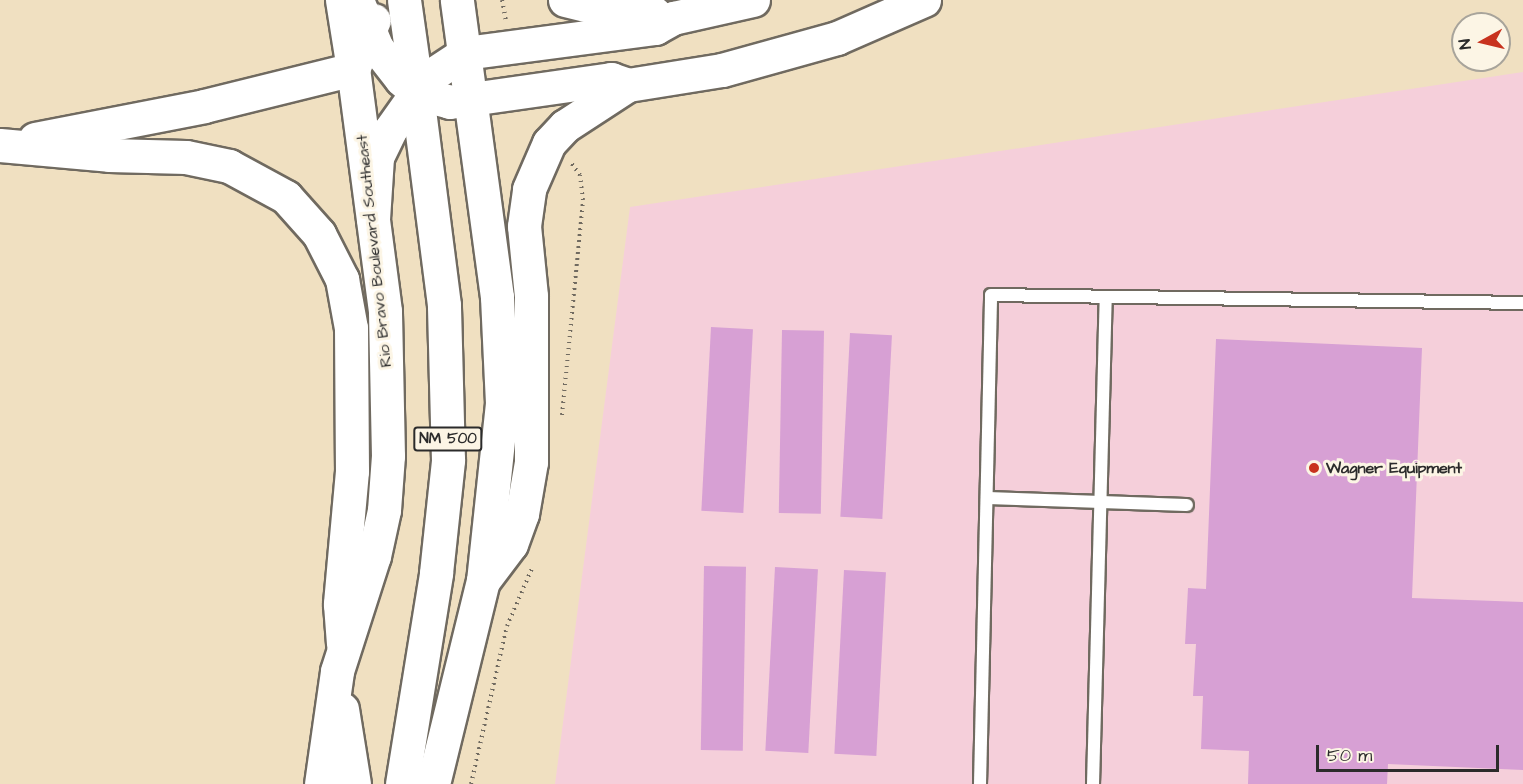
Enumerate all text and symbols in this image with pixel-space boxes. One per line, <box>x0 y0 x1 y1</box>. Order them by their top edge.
north arrow <box>1451 12 1511 72</box>
text: N <box>1454 38 1477 51</box>
street label: Rio Bravo Boulevard Southeast <box>352 134 396 368</box>
road number: NM 500 <box>412 427 484 451</box>
place label: Wagner Equipment <box>1326 458 1462 478</box>
marker: Wagner Equipment <box>1307 461 1321 475</box>
scale bar <box>1319 733 1502 771</box>
text: 50 m <box>1327 743 1372 768</box>

